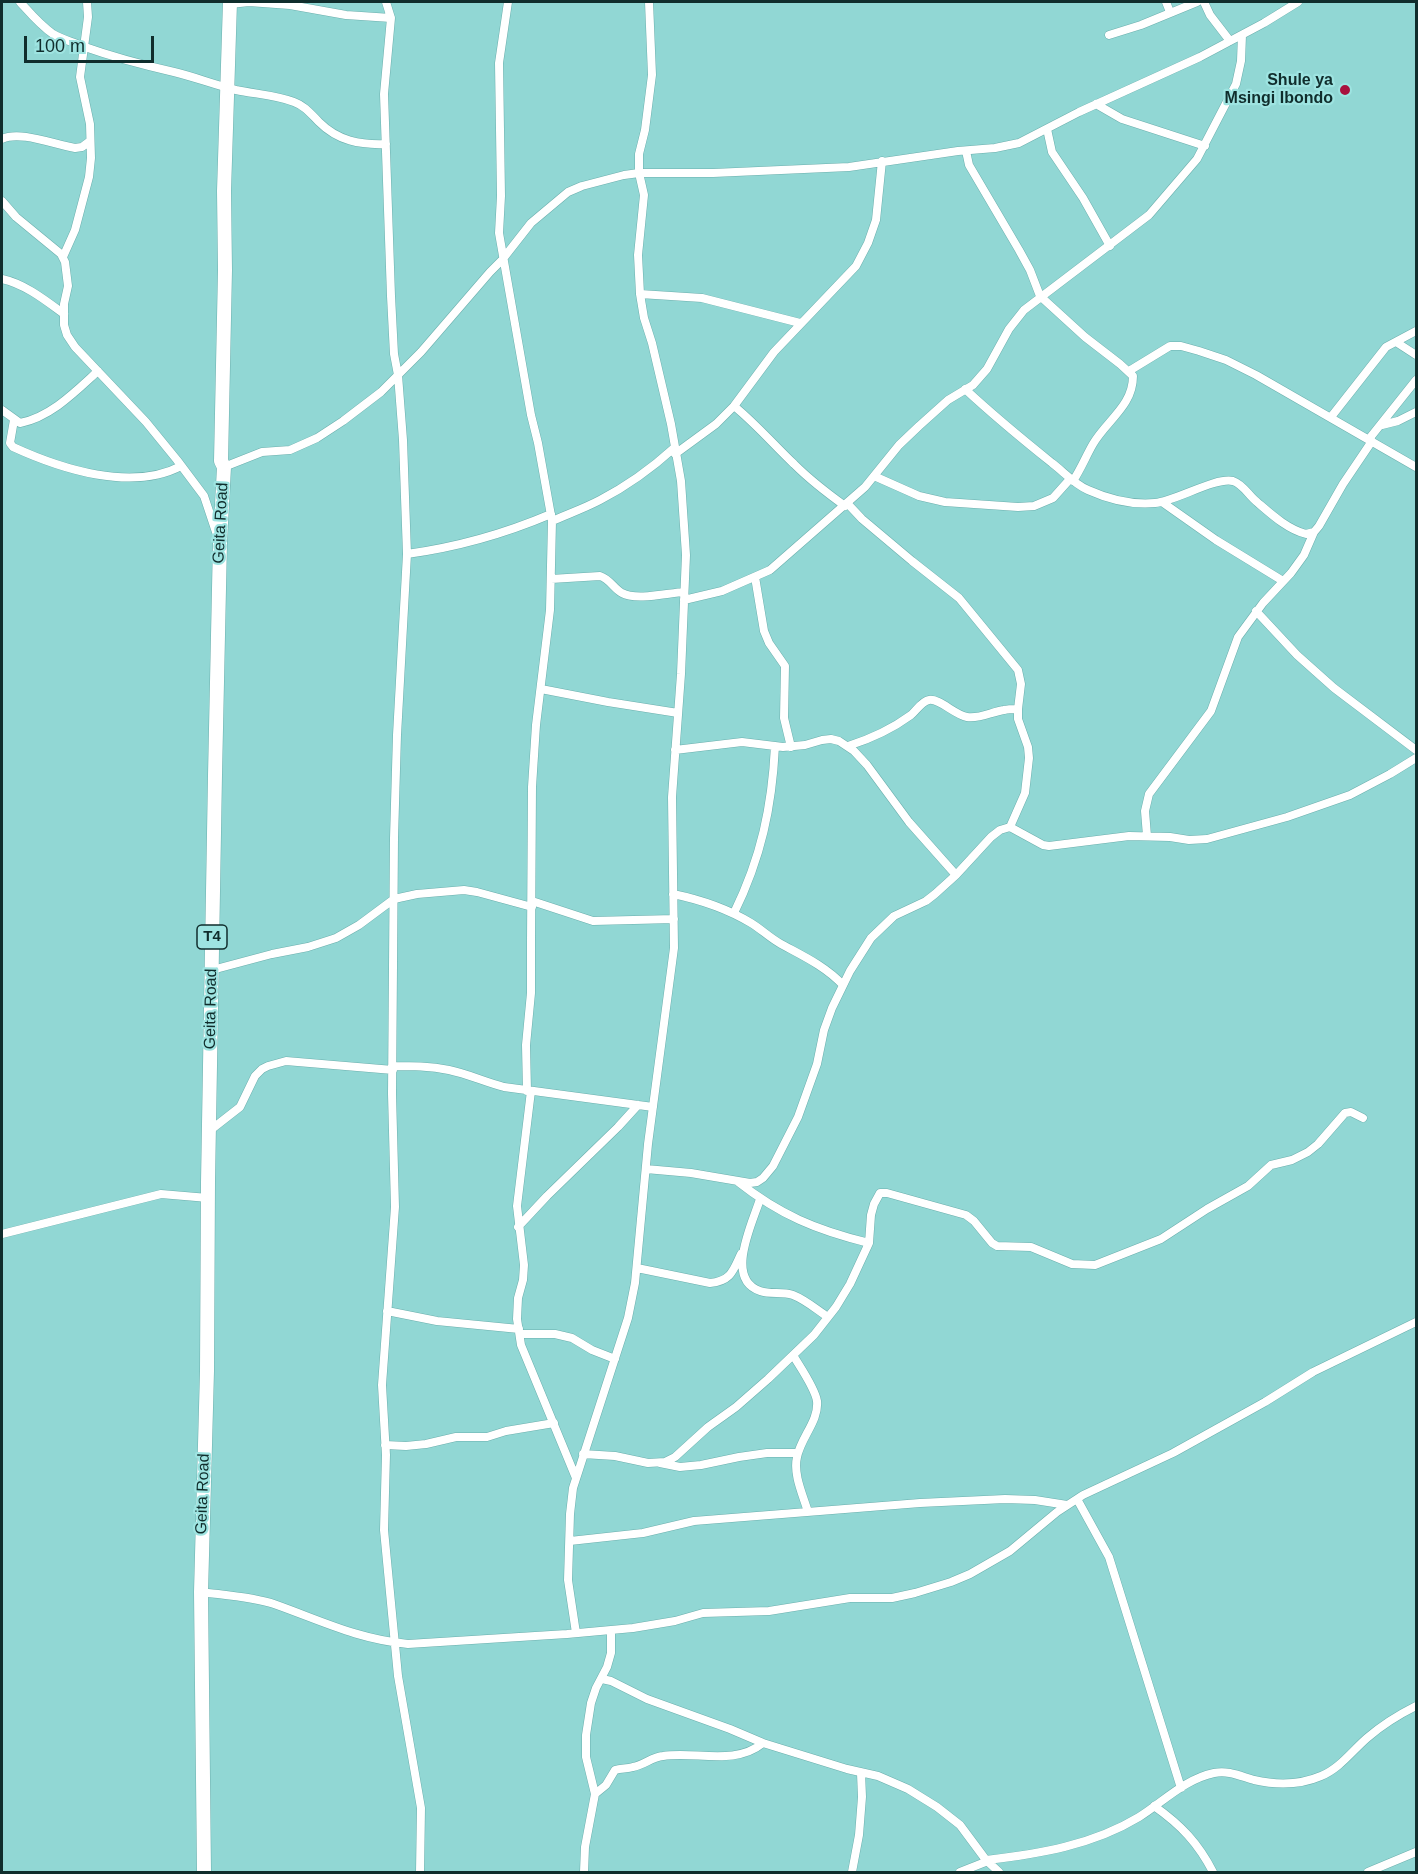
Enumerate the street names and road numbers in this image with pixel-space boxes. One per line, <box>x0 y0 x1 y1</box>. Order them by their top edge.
street label: Geita Road <box>209 482 233 564</box>
road number: T4 <box>197 925 227 949</box>
street label: Geita Road <box>201 968 221 1050</box>
street label: Geita Road <box>192 1453 214 1535</box>

